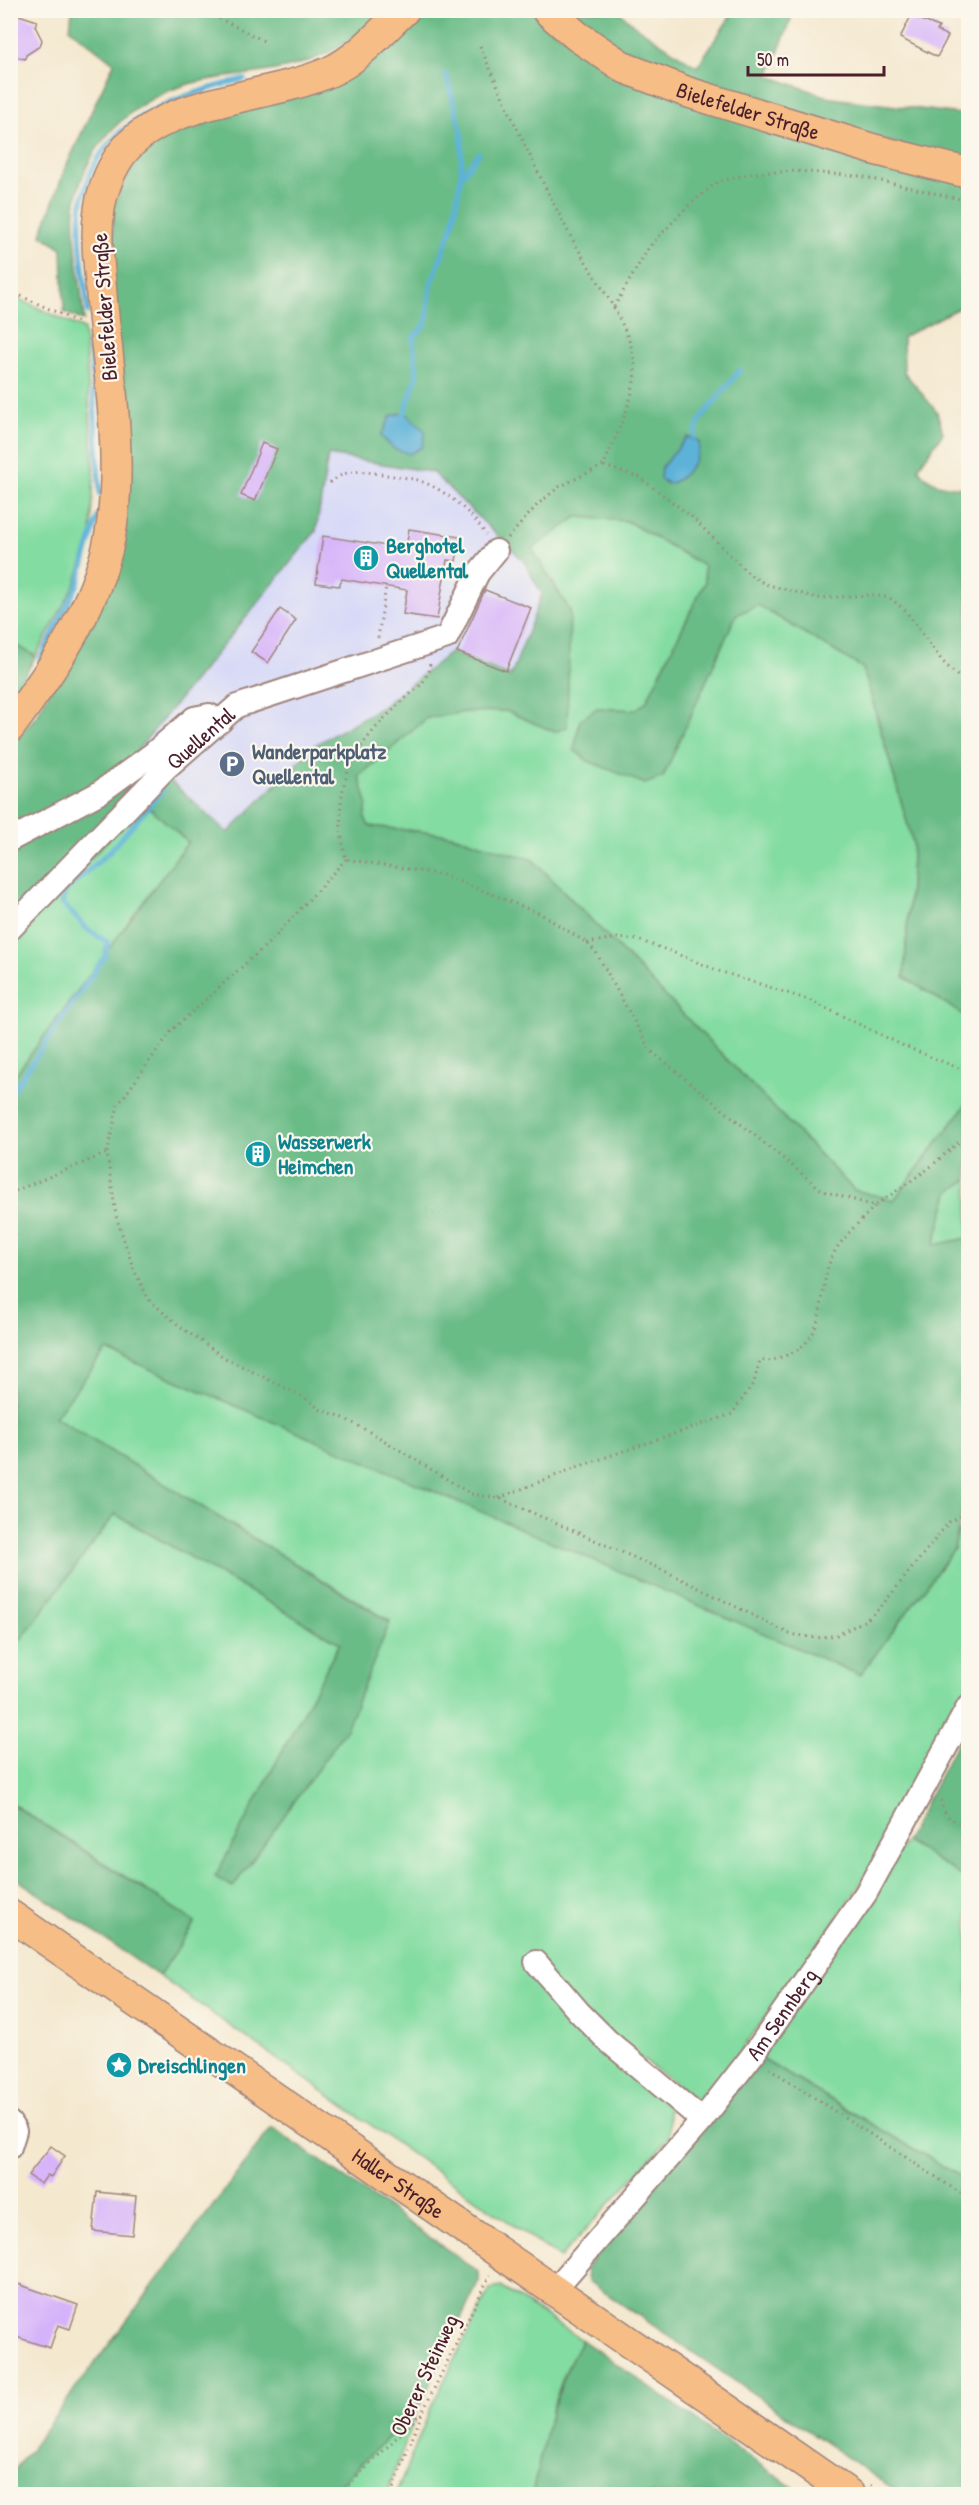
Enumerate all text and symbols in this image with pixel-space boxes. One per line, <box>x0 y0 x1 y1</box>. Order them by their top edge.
scale bar <box>748 39 884 77</box>
text: 50 m <box>757 47 789 72</box>
street label: Bielefelder Straße <box>672 74 824 147</box>
street label: Bielefelder Straße <box>84 232 124 382</box>
place label: Berghotel Quellental <box>386 530 469 585</box>
building icon: Berghotel Quellental <box>351 543 381 573</box>
street label: Quellental <box>160 699 241 776</box>
place label: Wanderparkplatz Quellental <box>252 736 387 791</box>
parking icon: Wanderparkplatz Quellental <box>217 749 247 779</box>
place label: Wasserwerk Heimchen <box>278 1126 372 1181</box>
building icon: Wasserwerk Heimchen <box>243 1139 273 1169</box>
street label: Am Sennberg <box>739 1962 824 2066</box>
place icon: Dreischlingen <box>104 2050 134 2080</box>
place label: Dreischlingen <box>138 2050 246 2081</box>
street label: Haller Straße <box>346 2141 451 2226</box>
street label: Oberer Steinweg <box>383 2309 465 2441</box>

